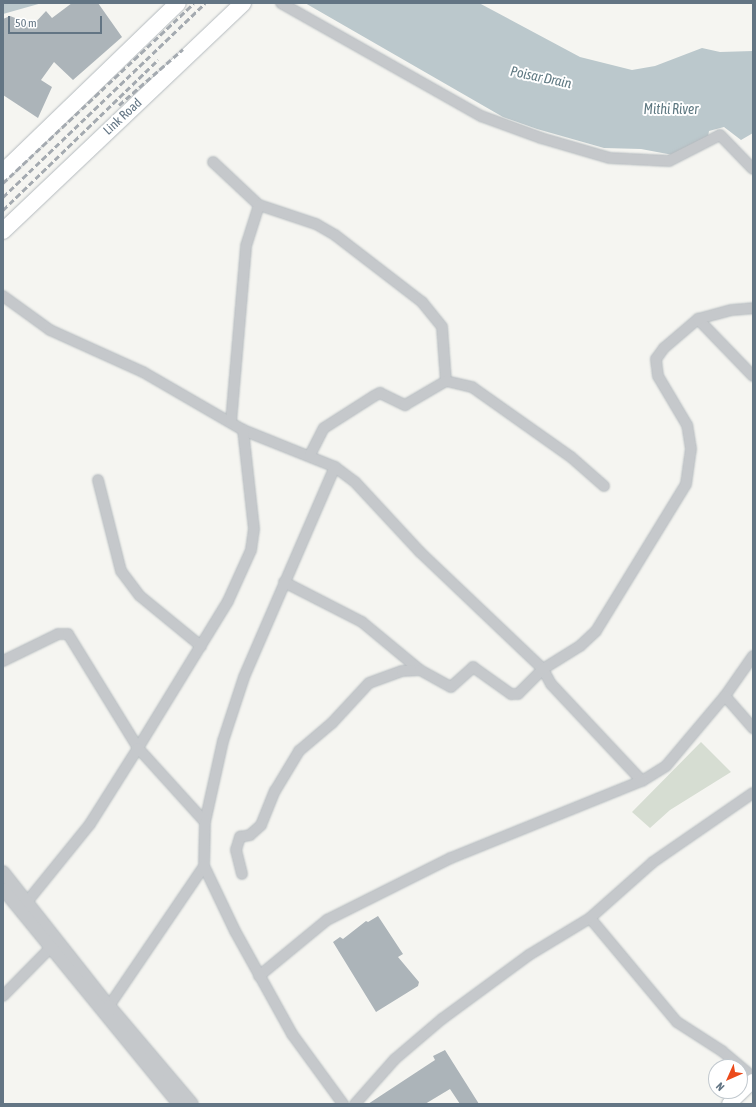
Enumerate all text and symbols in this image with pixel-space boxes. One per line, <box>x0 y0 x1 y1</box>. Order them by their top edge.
scale bar <box>10 8 104 34</box>
text: 50 m <box>15 16 37 30</box>
water label: Poisar Drain <box>509 62 573 92</box>
street label: Link Road <box>101 95 145 139</box>
water label: Mithi River <box>644 101 698 117</box>
north arrow <box>708 1059 748 1099</box>
text: N <box>714 1080 727 1093</box>

